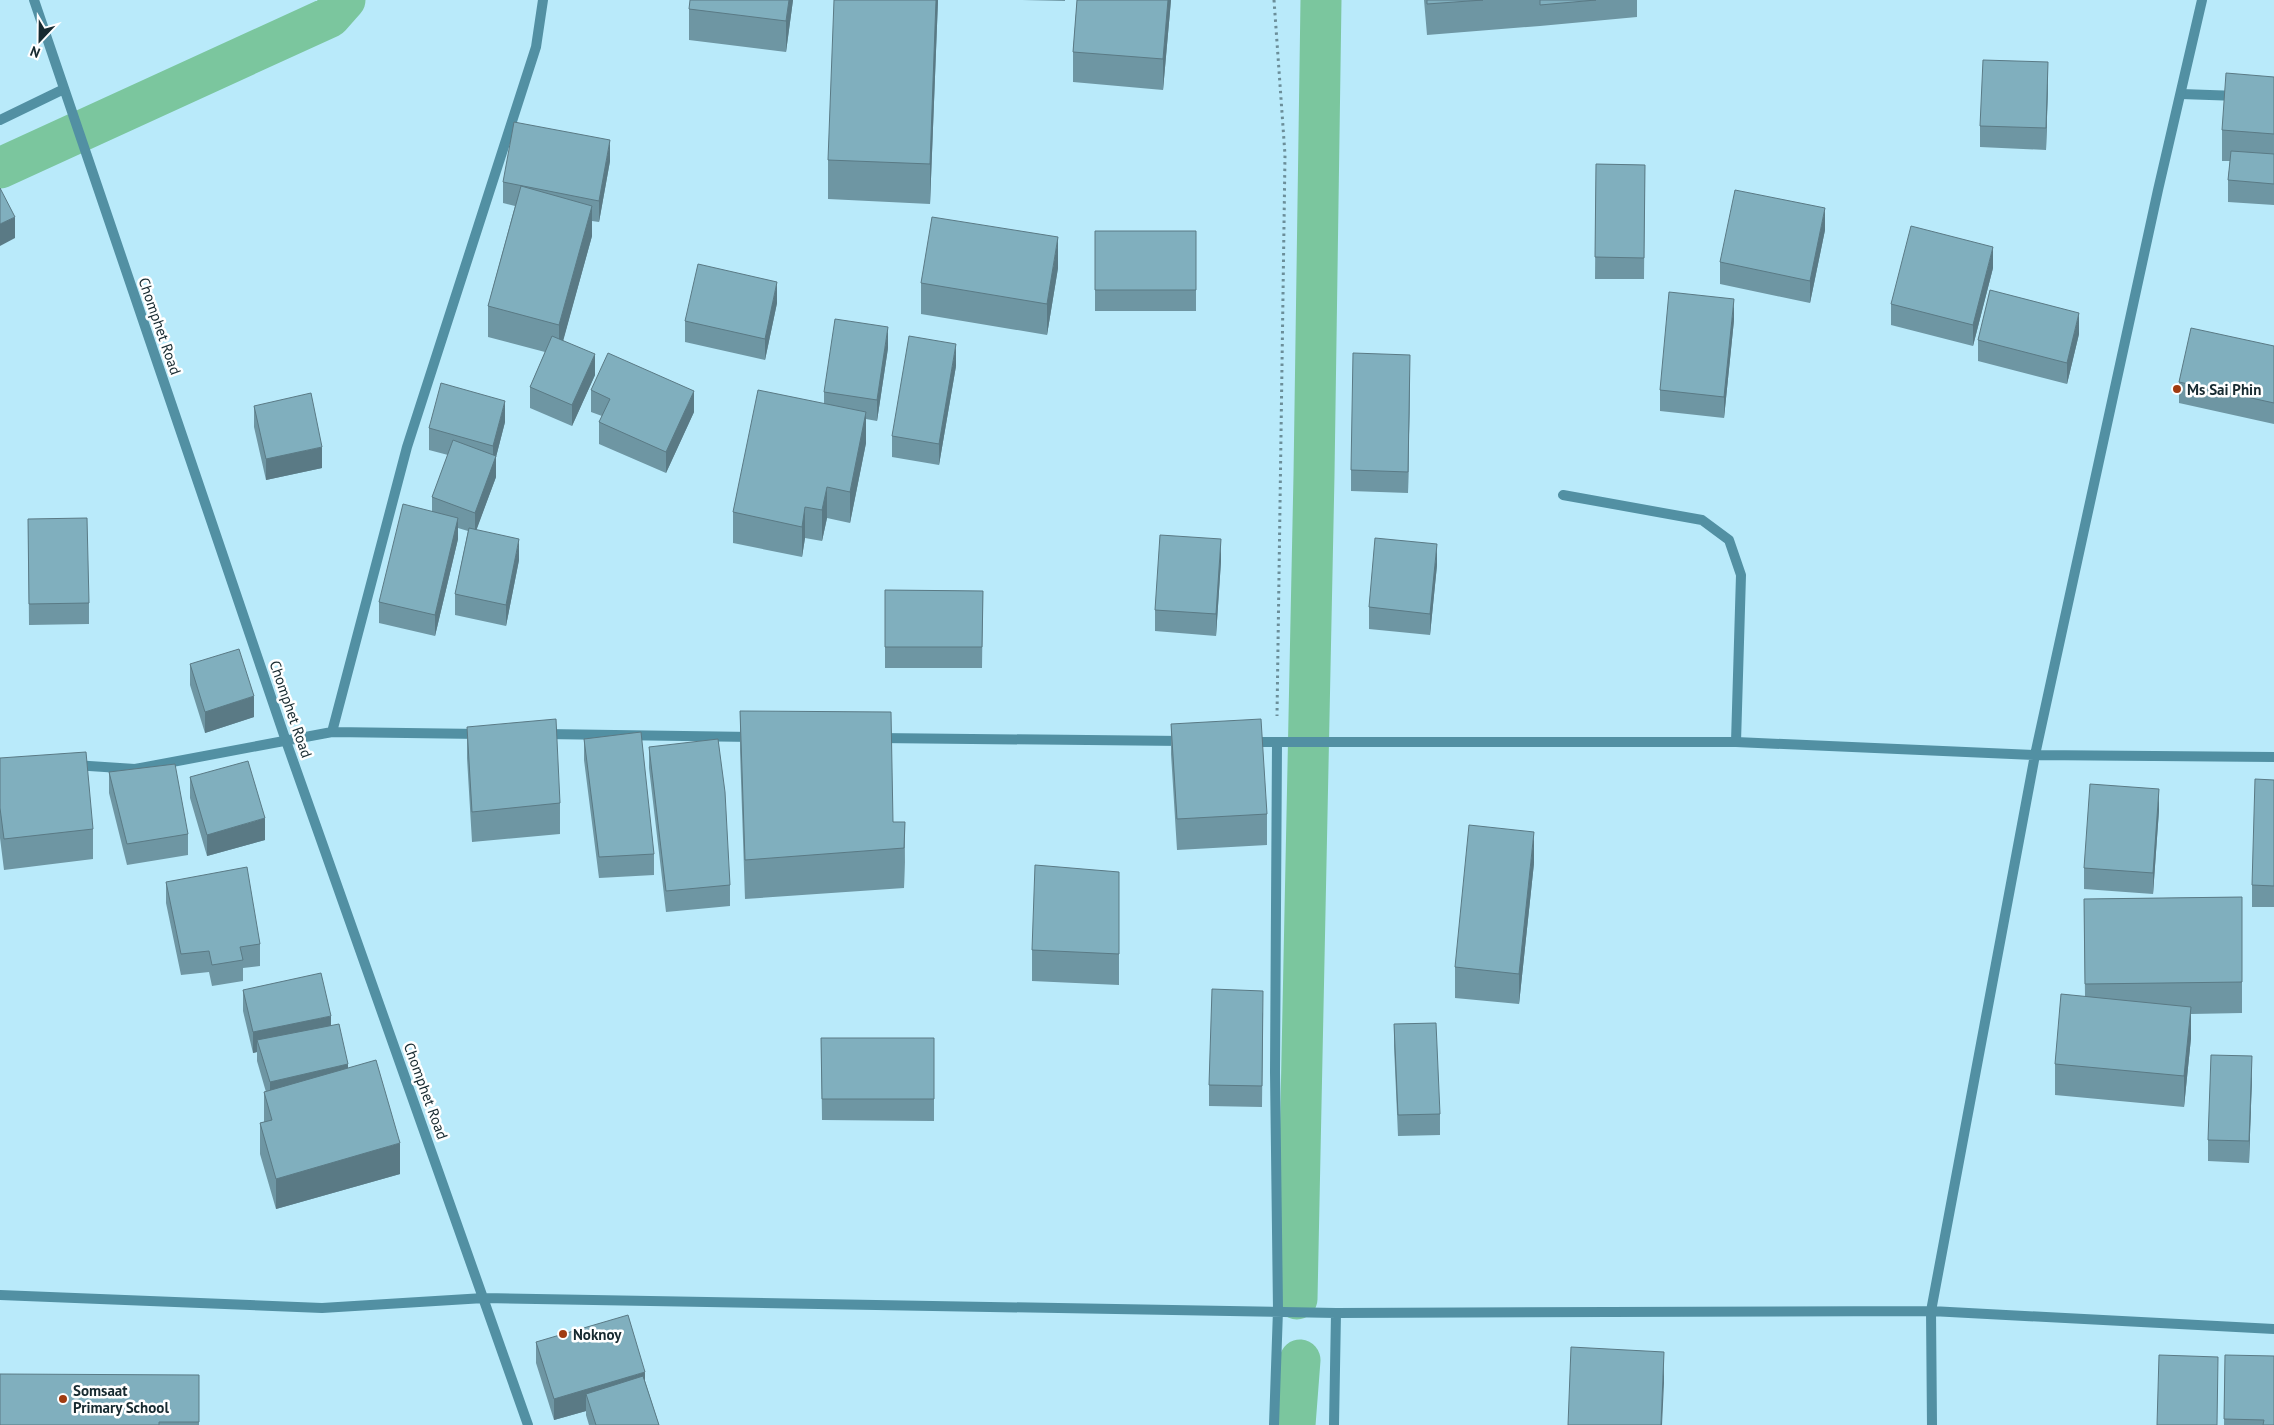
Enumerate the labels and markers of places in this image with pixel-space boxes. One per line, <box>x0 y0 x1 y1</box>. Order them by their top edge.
place label: Ms Sai Phin <box>2187 380 2261 399</box>
marker: Ms Sai Phin <box>2171 383 2183 395</box>
place label: Noknoy <box>573 1325 622 1344</box>
marker: Noknoy <box>557 1328 569 1340</box>
place label: Somsaat Primary School <box>73 1381 169 1417</box>
marker: Somsaat Primary School <box>57 1393 69 1405</box>

